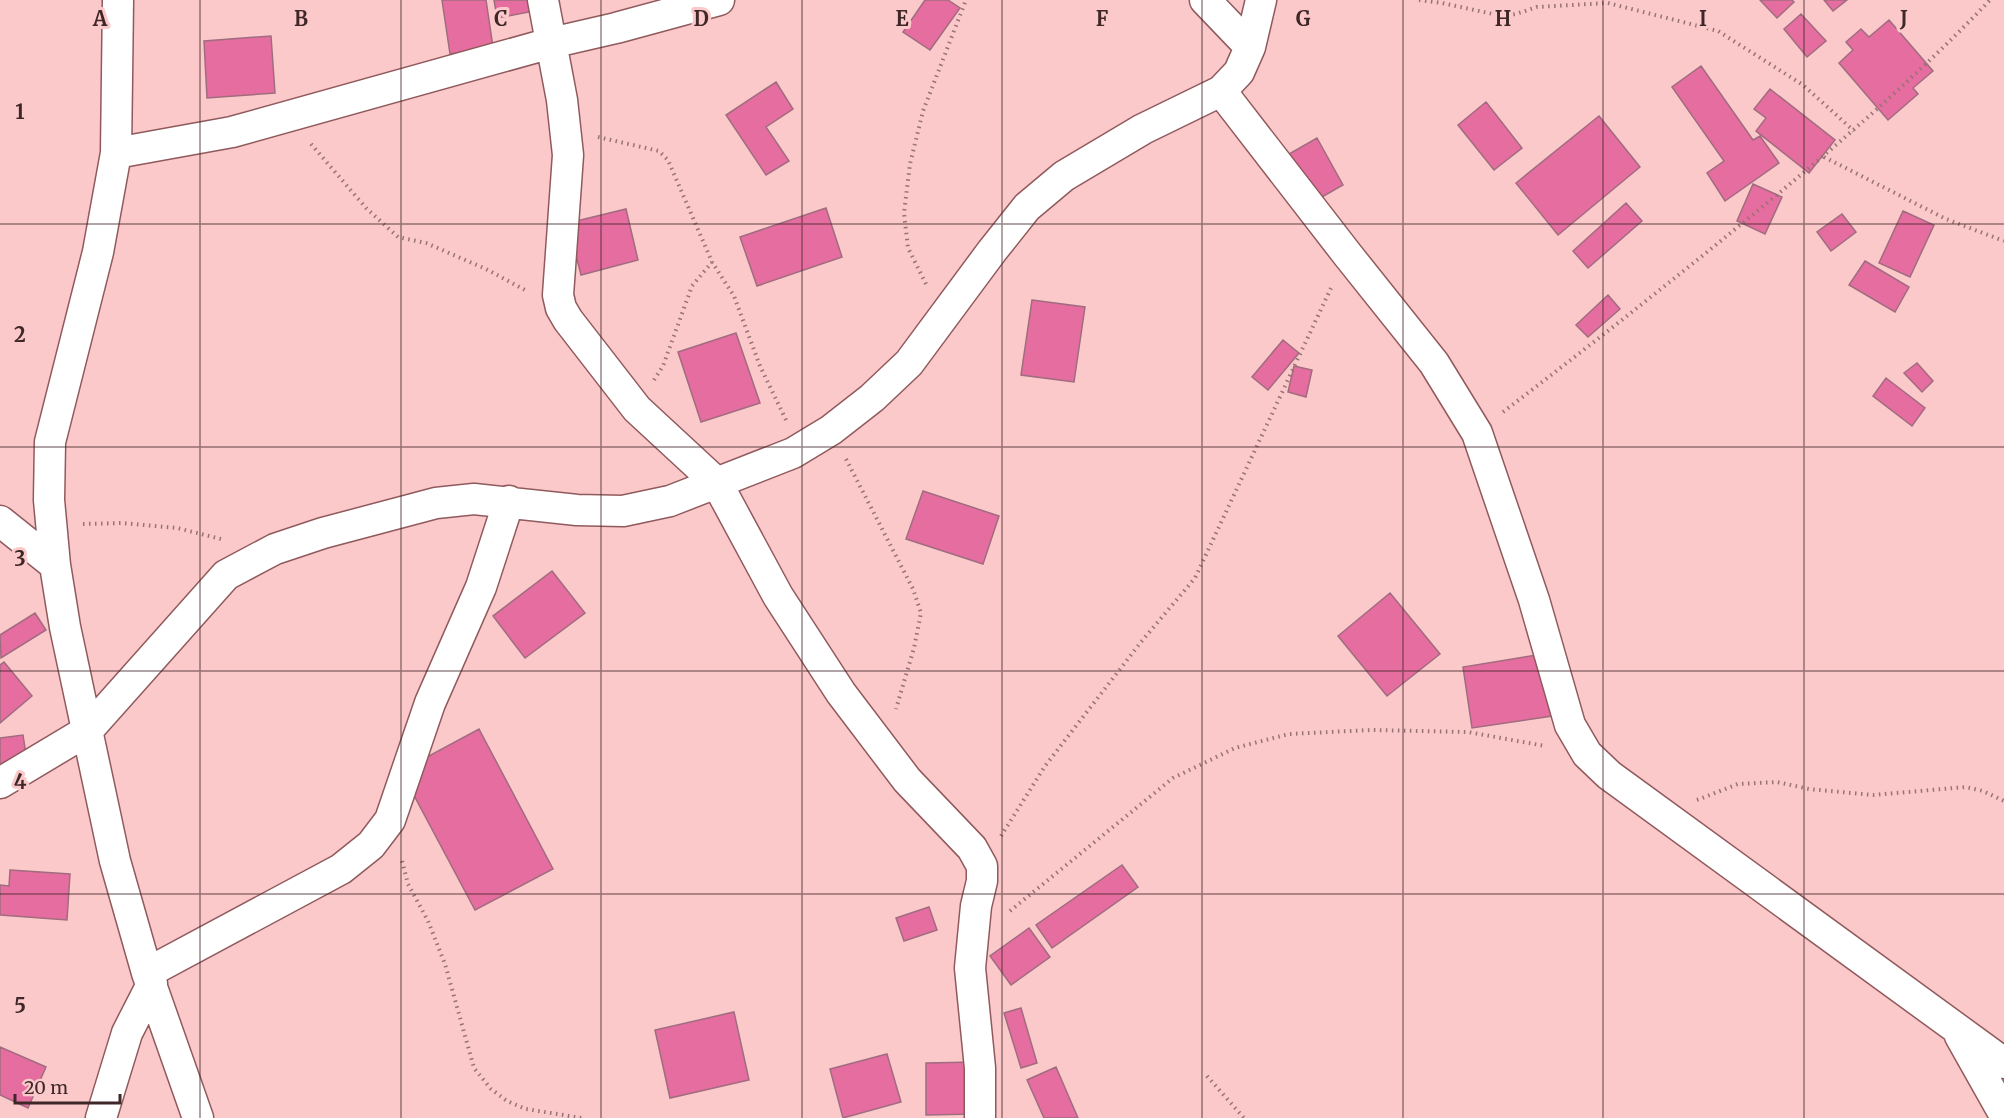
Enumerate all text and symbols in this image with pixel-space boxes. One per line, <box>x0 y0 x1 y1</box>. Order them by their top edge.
text: A <box>92 6 108 31</box>
text: B <box>294 6 308 31</box>
text: C <box>494 6 508 31</box>
text: D <box>693 6 709 31</box>
text: E <box>895 6 909 31</box>
text: F <box>1096 6 1109 31</box>
text: G <box>1296 6 1311 31</box>
text: H <box>1495 6 1511 31</box>
text: I <box>1699 6 1707 31</box>
text: J <box>1899 6 1908 31</box>
text: 1 <box>15 99 25 124</box>
text: 2 <box>14 322 26 347</box>
text: 3 <box>14 546 26 571</box>
text: 4 <box>14 769 27 794</box>
text: 5 <box>14 993 26 1018</box>
scale bar <box>15 1067 120 1105</box>
text: 20 m <box>24 1076 68 1099</box>

